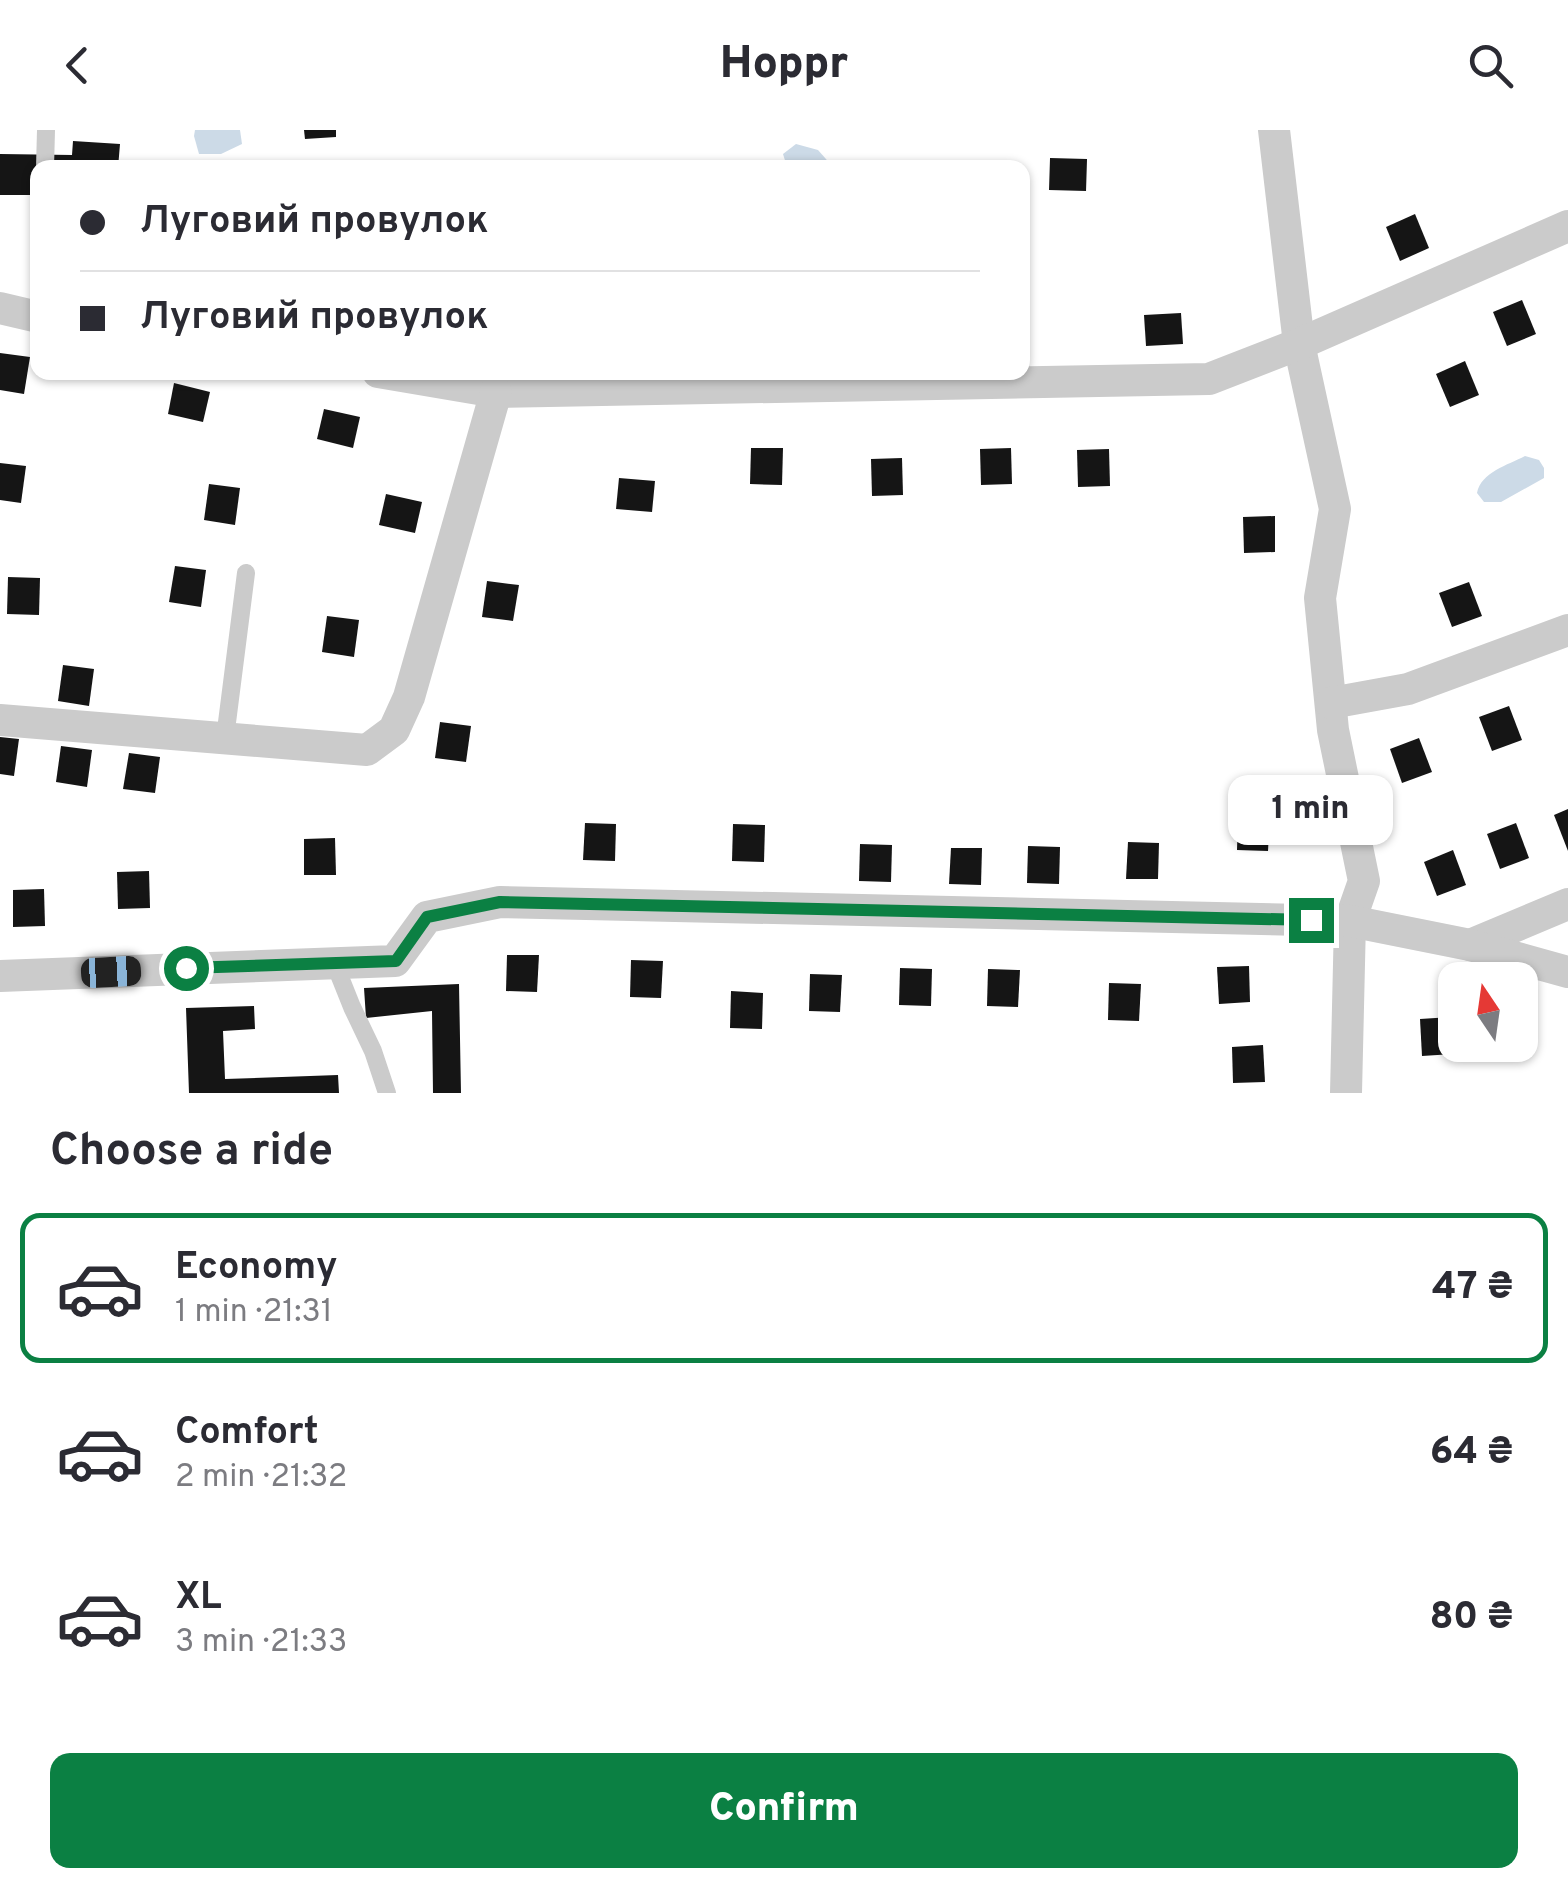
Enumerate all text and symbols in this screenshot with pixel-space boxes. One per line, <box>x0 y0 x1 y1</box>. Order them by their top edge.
text: Hoppr <box>720 37 848 94</box>
icon: back <box>50 38 105 93</box>
icon: search <box>1463 38 1518 93</box>
text: Луговий провулок <box>140 198 489 247</box>
text: Луговий провулок <box>140 294 489 343</box>
callout: 1 min <box>1228 775 1394 845</box>
text: 1 min <box>1271 790 1350 830</box>
route end <box>1289 898 1334 943</box>
route start <box>164 946 209 991</box>
car <box>80 955 142 989</box>
north arrow <box>1438 962 1538 1062</box>
map controls <box>1438 962 1538 1062</box>
text: Choose a ride <box>50 1124 333 1181</box>
icon: car <box>55 1243 145 1333</box>
text: Economy <box>175 1244 337 1293</box>
text: 47 ₴ <box>1432 1264 1513 1313</box>
text: 1 min · 21:31 <box>175 1293 333 1333</box>
icon: car <box>55 1408 145 1498</box>
text: Comfort <box>175 1409 319 1458</box>
text: 64 ₴ <box>1430 1429 1513 1478</box>
text: 2 min · 21:32 <box>175 1458 347 1498</box>
icon: car <box>55 1573 145 1663</box>
text: XL <box>175 1574 222 1623</box>
text: 80 ₴ <box>1429 1594 1513 1643</box>
text: 3 min · 21:33 <box>175 1623 347 1663</box>
button: Confirm <box>50 1753 1518 1868</box>

